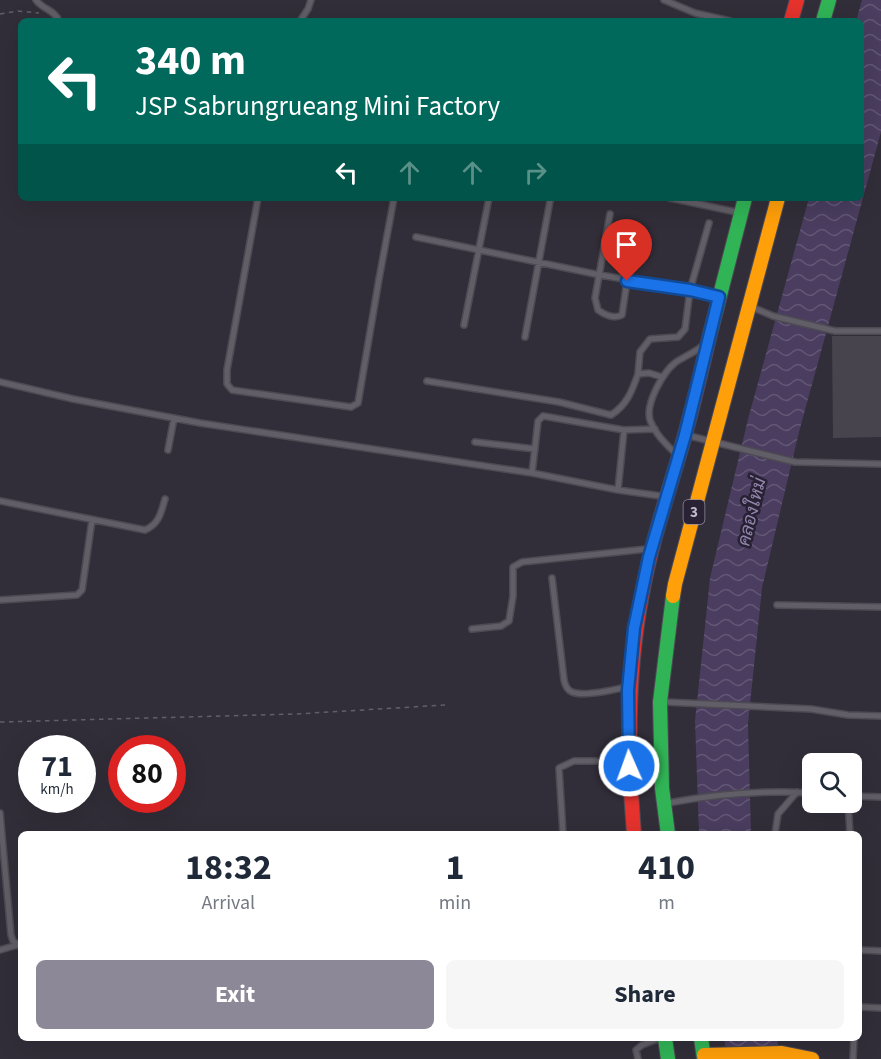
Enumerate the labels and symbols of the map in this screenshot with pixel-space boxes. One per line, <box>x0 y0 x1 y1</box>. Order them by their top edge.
pin <box>601 219 652 281</box>
water label: คลองใหม่ <box>730 474 773 549</box>
road number: 3 <box>684 500 704 524</box>
position arrow <box>597 734 661 798</box>
speed limit sign: 80 <box>108 735 186 813</box>

